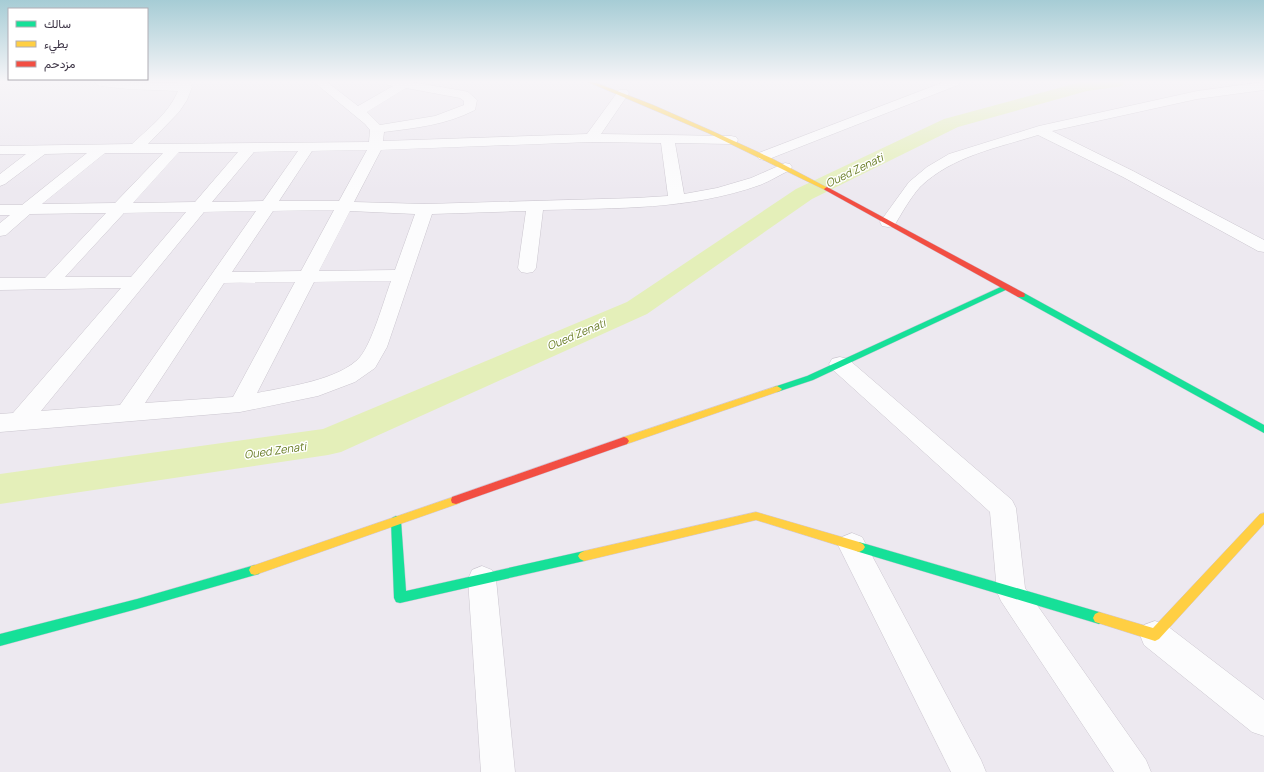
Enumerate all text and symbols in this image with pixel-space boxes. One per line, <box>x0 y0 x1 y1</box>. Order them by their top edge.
legend <box>8 8 148 80</box>
text: سالك <box>44 15 71 32</box>
text: بطيء <box>44 35 68 54</box>
text: مزدحم <box>44 55 75 72</box>
water label: Oued Zenati <box>823 149 887 190</box>
water label: Oued Zenati <box>544 314 609 353</box>
water label: Oued Zenati <box>243 438 308 462</box>

